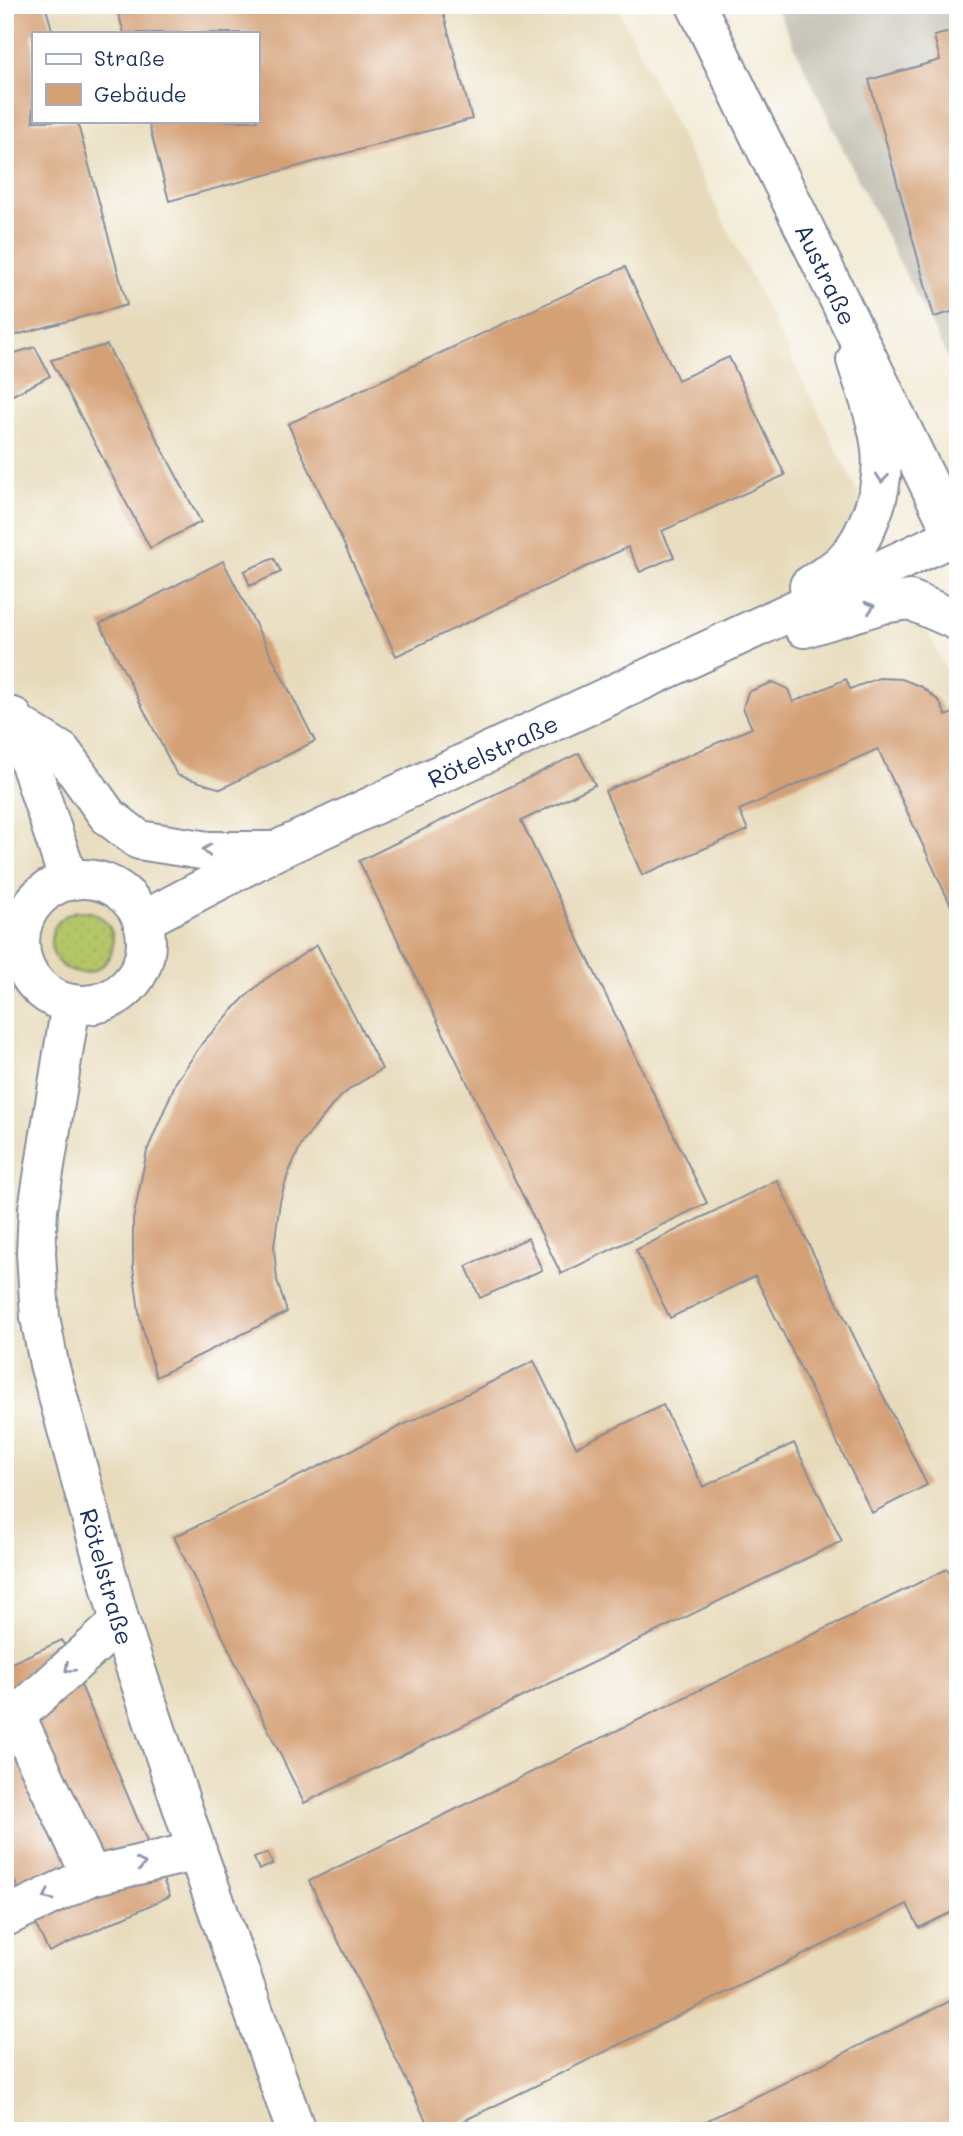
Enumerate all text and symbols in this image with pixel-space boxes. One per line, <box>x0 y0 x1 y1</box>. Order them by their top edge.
legend <box>32 32 259 122</box>
text: Straße <box>94 44 165 71</box>
text: Gebäude <box>94 80 187 107</box>
street label: Austraße <box>789 218 864 330</box>
one-way arrow <box>875 472 890 483</box>
one-way arrow <box>864 601 876 616</box>
street label: Rötelstraße <box>422 706 563 794</box>
one-way arrow <box>201 843 212 858</box>
street label: Rötelstraße <box>74 1505 142 1649</box>
one-way arrow <box>64 1660 77 1672</box>
one-way arrow <box>135 1858 147 1873</box>
one-way arrow <box>43 1888 55 1902</box>

